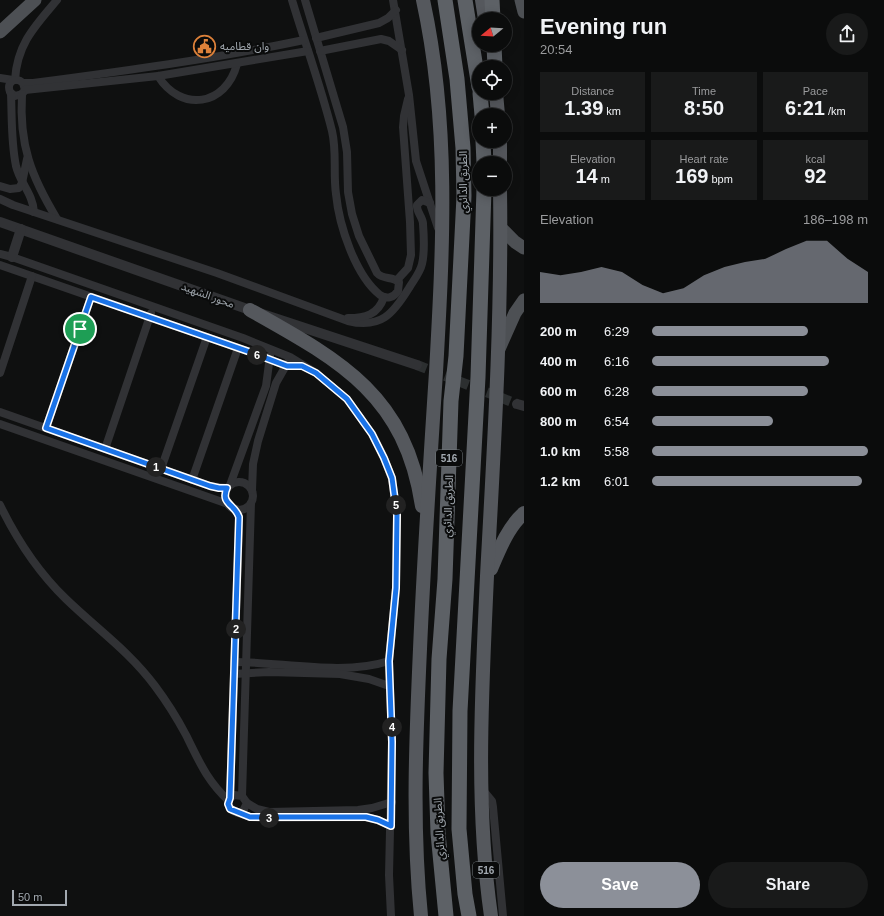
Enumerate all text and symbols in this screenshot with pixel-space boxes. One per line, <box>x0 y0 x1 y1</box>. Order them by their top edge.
north arrow <box>472 12 512 52</box>
map controls <box>472 12 512 196</box>
button: share <box>826 13 868 55</box>
text: Evening run <box>540 14 667 39</box>
public building icon: وان قطاميه <box>192 33 218 59</box>
place label: وان قطاميه <box>220 40 269 53</box>
text: 20:54 <box>540 42 573 57</box>
button: locate <box>472 60 512 100</box>
text: Distance <box>571 85 614 97</box>
text: Time <box>692 85 716 97</box>
text: Pace <box>803 85 828 97</box>
text: 1.39 <box>564 97 603 119</box>
text: 8:50 <box>684 97 724 119</box>
text: 6:21 <box>785 97 825 119</box>
text: km <box>603 105 621 117</box>
text: /km <box>825 105 846 117</box>
button: + <box>472 108 512 148</box>
street label: الطريق الدائري <box>457 151 473 213</box>
text: Elevation <box>570 153 615 165</box>
text: Heart rate <box>680 153 728 165</box>
text: kcal <box>806 153 825 165</box>
button: − <box>472 156 512 196</box>
text: 14 <box>575 165 598 187</box>
text: 169 <box>675 165 708 187</box>
text: 92 <box>804 165 826 187</box>
text: m <box>598 173 610 185</box>
text: bpm <box>708 173 733 185</box>
text: Elevation <box>540 212 593 227</box>
text: 186–198 m <box>803 212 868 227</box>
street label: محور الشهيد <box>180 280 236 311</box>
pin <box>63 312 97 346</box>
icon: arrive <box>69 318 91 340</box>
text: 200 m <box>540 324 577 339</box>
text: 6:29 <box>604 324 629 339</box>
pin: 6 <box>247 345 267 365</box>
text: 6 <box>254 349 260 361</box>
text: 400 m <box>540 354 577 369</box>
text: 6:16 <box>604 354 629 369</box>
text: 600 m <box>540 384 577 399</box>
text: 6:28 <box>604 384 629 399</box>
text: 800 m <box>540 414 577 429</box>
text: 6:54 <box>604 414 629 429</box>
text: 1.0 km <box>540 444 580 459</box>
text: 5:58 <box>604 444 629 459</box>
road number: 516 <box>436 450 462 466</box>
pin: 1 <box>146 457 166 477</box>
text: 1 <box>153 461 159 473</box>
text: 1.2 km <box>540 474 580 489</box>
text: 6:01 <box>604 474 629 489</box>
street label: الطريق الدائري <box>441 475 459 537</box>
pin: 5 <box>386 495 406 515</box>
text: 5 <box>393 499 399 511</box>
pin: 2 <box>226 619 246 639</box>
text: 2 <box>233 623 239 635</box>
pin: 4 <box>382 717 402 737</box>
text: 4 <box>389 721 395 733</box>
street label: الطريق الدائري <box>431 797 450 860</box>
pin: 3 <box>259 808 279 828</box>
text: 3 <box>266 812 272 824</box>
road number: 516 <box>473 862 499 878</box>
button: Save <box>540 862 700 908</box>
button: Share <box>708 862 868 908</box>
scale bar <box>12 888 67 907</box>
text: 50 m <box>18 891 42 903</box>

